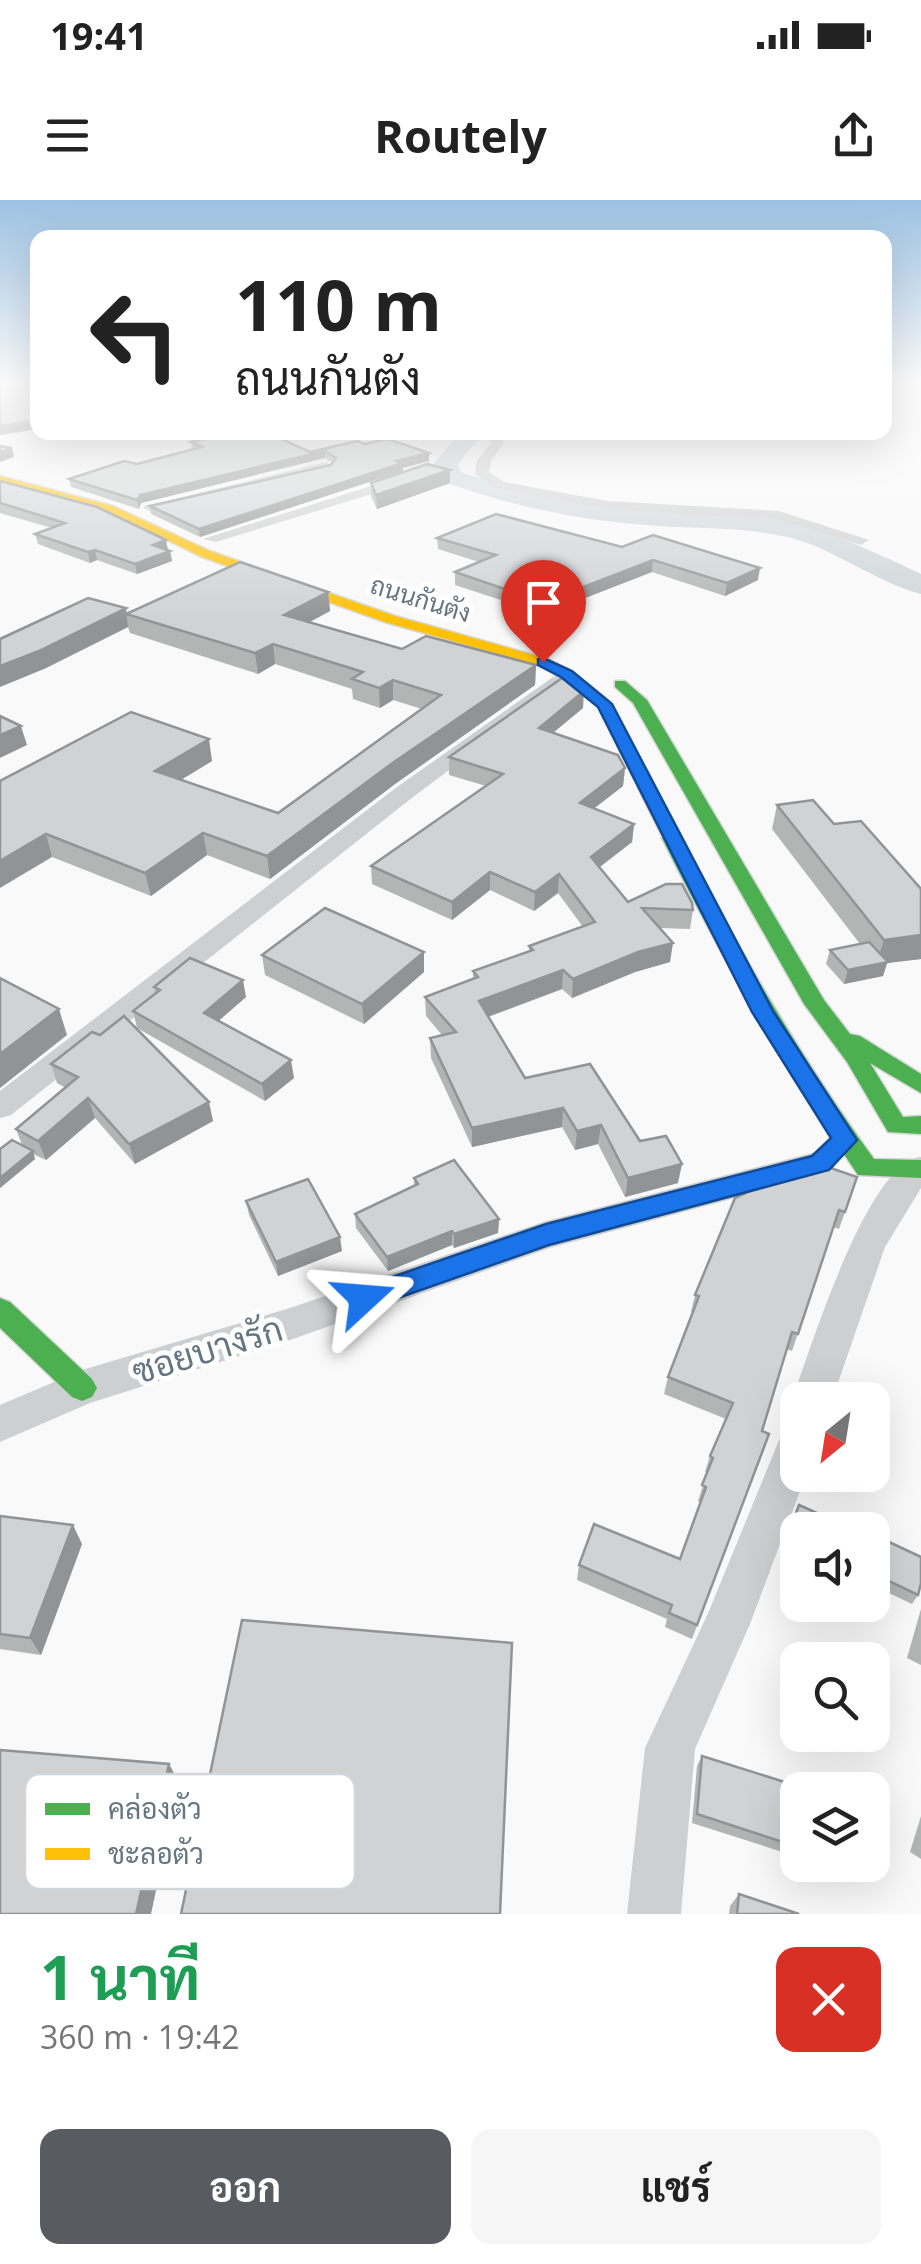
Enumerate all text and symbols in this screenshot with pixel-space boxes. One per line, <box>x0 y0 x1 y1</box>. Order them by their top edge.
text: 19:41 <box>50 9 148 61</box>
text: Routely <box>374 105 547 166</box>
icon: menu <box>40 108 95 163</box>
icon: share <box>826 108 881 163</box>
text: 110 m <box>235 256 442 352</box>
icon: left <box>70 270 200 400</box>
text: ถนนกันตัง <box>235 347 421 408</box>
pin <box>501 560 586 663</box>
street label: ถนนกันตัง <box>367 567 475 629</box>
icon: arrive <box>516 575 571 630</box>
position arrow <box>312 1246 416 1350</box>
street label: ซอยบางรัก <box>126 1304 288 1394</box>
north arrow <box>780 1382 890 1492</box>
map controls <box>780 1382 890 1882</box>
button: sound <box>780 1512 890 1622</box>
button: search <box>780 1642 890 1752</box>
button: layers <box>780 1772 890 1882</box>
legend <box>25 1774 355 1889</box>
text: คล่องตัว <box>108 1789 202 1827</box>
text: ชะลอตัว <box>108 1834 204 1872</box>
text: 1 นาที <box>40 1936 200 2018</box>
button: close <box>776 1947 881 2052</box>
text: 360 m · 19:42 <box>40 2015 239 2058</box>
button: ออก <box>40 2129 451 2244</box>
button: แชร์ <box>471 2129 881 2244</box>

